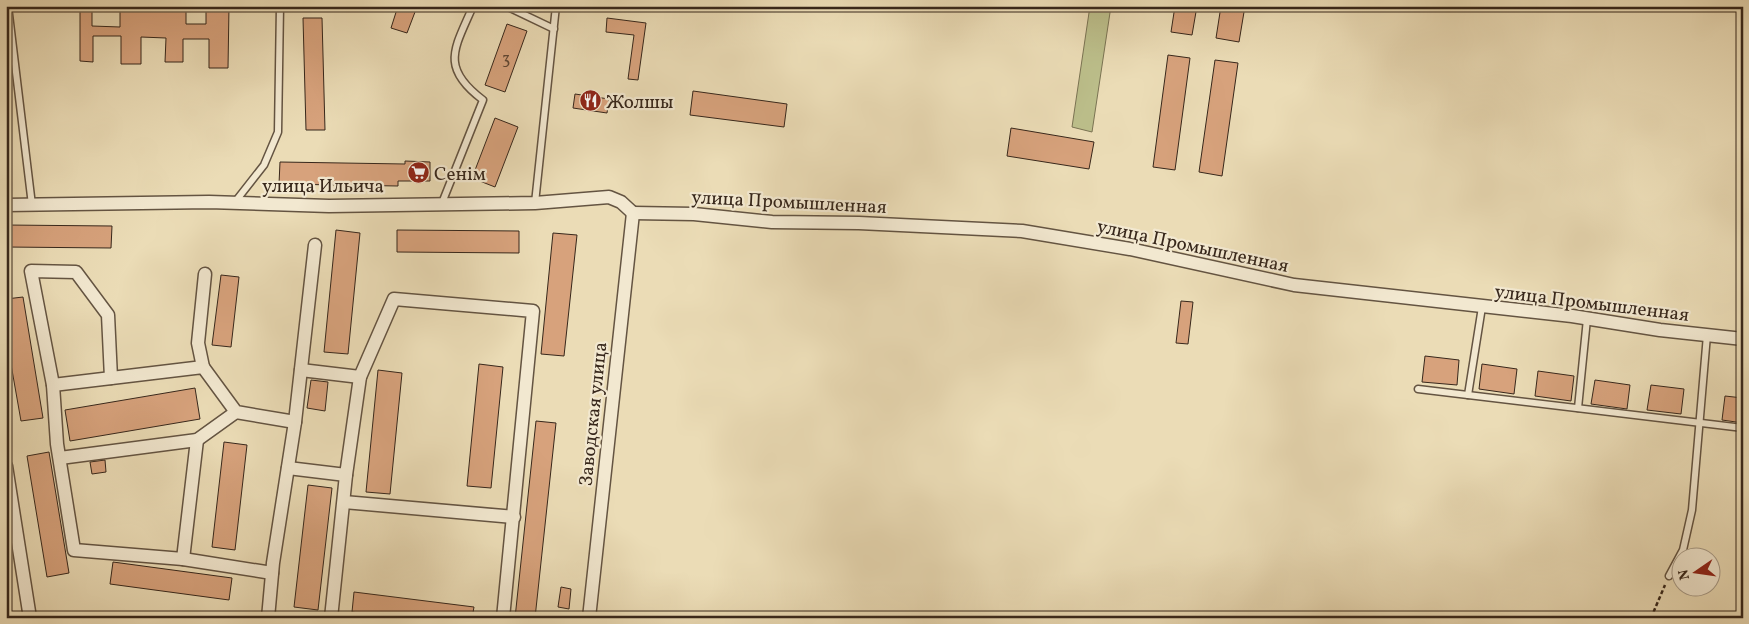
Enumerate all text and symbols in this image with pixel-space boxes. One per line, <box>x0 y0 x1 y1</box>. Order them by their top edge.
house number: 3 <box>502 49 510 71</box>
restaurant icon: Жолшы <box>578 89 602 113</box>
place label: Жолшы <box>606 90 673 116</box>
supermarket icon: Сенiм <box>406 161 430 185</box>
place label: Сенiм <box>434 162 486 188</box>
street label: улица Ильича <box>262 174 384 200</box>
street label: улица Промышленная <box>691 185 887 221</box>
street label: улица Промышленная <box>1094 214 1291 280</box>
street label: улица Промышленная <box>1493 279 1691 329</box>
street label: Заводская улица <box>573 341 614 488</box>
north arrow <box>1672 546 1722 596</box>
text: N <box>1674 567 1695 582</box>

